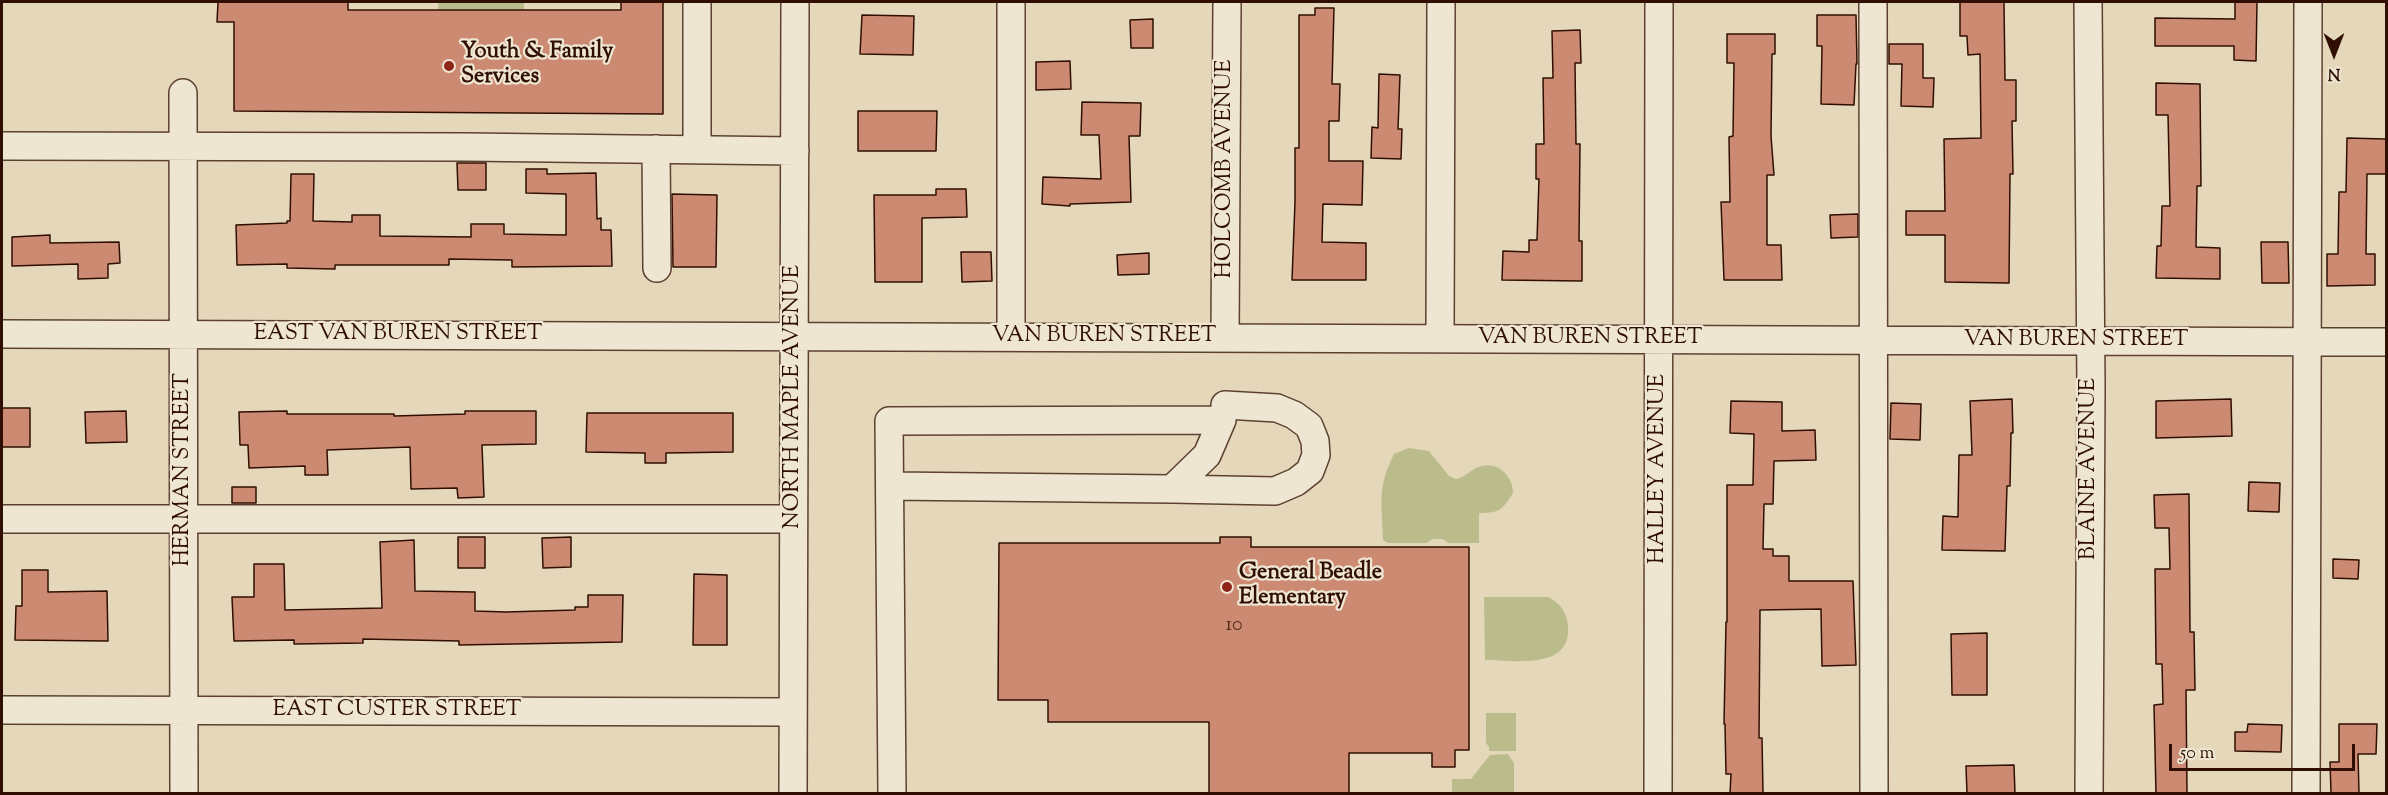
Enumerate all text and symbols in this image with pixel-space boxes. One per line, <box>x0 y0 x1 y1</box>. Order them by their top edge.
north arrow <box>2304 24 2364 84</box>
place label: Youth & Family Services <box>461 40 613 92</box>
marker: Youth & Family Services <box>442 59 456 73</box>
street label: HOLCOMB AVENUE <box>1213 60 1239 278</box>
text: N <box>2328 61 2340 84</box>
street label: NORTH MAPLE AVENUE <box>781 265 807 529</box>
street label: EAST VAN BUREN STREET <box>254 322 542 348</box>
street label: VAN BUREN STREET <box>992 324 1216 350</box>
street label: VAN BUREN STREET <box>1478 326 1702 352</box>
street label: VAN BUREN STREET <box>1964 328 2188 354</box>
street label: HERMAN STREET <box>171 373 197 567</box>
street label: HALLEY AVENUE <box>1646 374 1672 564</box>
street label: BLAINE AVENUE <box>2077 378 2103 560</box>
place label: General Beadle Elementary <box>1239 561 1382 612</box>
marker: General Beadle Elementary <box>1220 580 1234 594</box>
house number: 10 <box>1225 615 1243 639</box>
street label: EAST CUSTER STREET <box>273 698 521 724</box>
scale bar <box>2172 732 2358 770</box>
text: 50 m <box>2180 741 2214 767</box>

